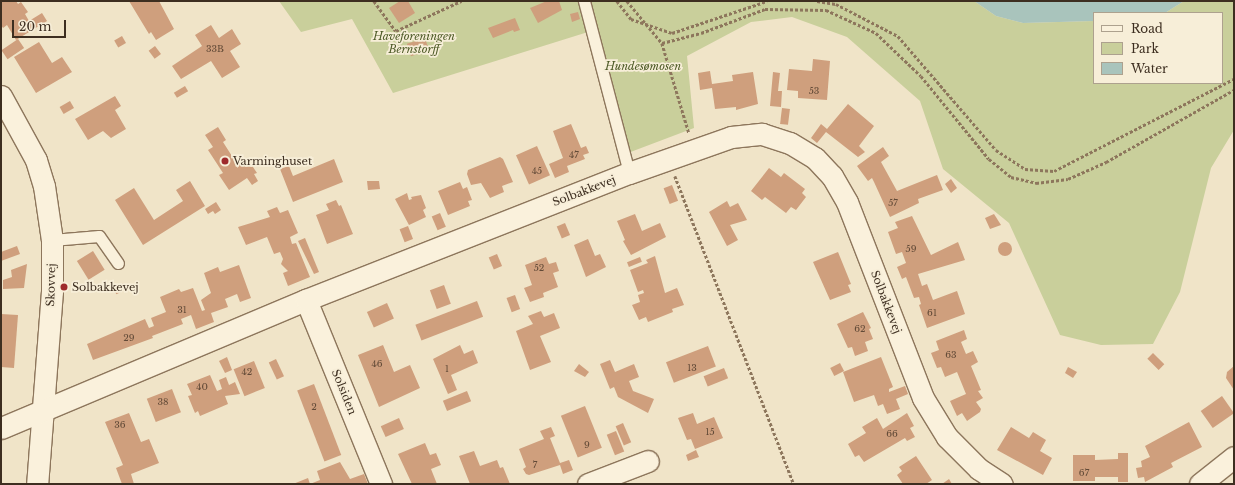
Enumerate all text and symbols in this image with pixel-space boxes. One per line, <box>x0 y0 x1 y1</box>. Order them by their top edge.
scale bar <box>14 12 68 38</box>
legend <box>1093 12 1223 84</box>
text: 20 m <box>19 19 51 34</box>
text: Road <box>1131 21 1163 36</box>
park label: Haveforeningen Bernstorff <box>373 30 455 56</box>
text: Park <box>1131 41 1159 56</box>
house number: 33B <box>206 44 224 54</box>
park label: Hundesømosen <box>605 59 681 73</box>
text: Water <box>1131 61 1168 76</box>
house number: 53 <box>809 86 819 96</box>
house number: 47 <box>569 150 579 160</box>
place label: Varminghuset <box>233 154 312 168</box>
marker: Varminghuset <box>220 156 230 166</box>
house number: 45 <box>532 166 542 176</box>
street label: Solbakkevej <box>551 173 617 209</box>
house number: 57 <box>888 198 898 208</box>
house number: 59 <box>906 244 916 254</box>
street label: Skovvej <box>44 263 58 307</box>
house number: 52 <box>534 263 544 273</box>
street label: Solbakkevej <box>868 269 904 335</box>
place label: Solbakkevej <box>72 280 139 294</box>
marker: Solbakkevej <box>59 282 69 292</box>
house number: 31 <box>177 305 187 315</box>
house number: 61 <box>927 308 937 318</box>
house number: 62 <box>854 324 866 334</box>
house number: 29 <box>123 333 135 343</box>
house number: 63 <box>945 350 957 360</box>
house number: 46 <box>371 359 383 369</box>
house number: 13 <box>687 363 697 373</box>
house number: 1 <box>445 364 449 374</box>
house number: 42 <box>242 367 252 377</box>
street label: Solsiden <box>329 367 359 417</box>
house number: 40 <box>196 382 208 392</box>
house number: 38 <box>158 397 168 407</box>
house number: 2 <box>311 402 317 412</box>
house number: 36 <box>114 420 126 430</box>
house number: 15 <box>705 427 715 437</box>
house number: 66 <box>886 429 898 439</box>
house number: 9 <box>584 440 590 450</box>
house number: 7 <box>533 460 537 470</box>
house number: 67 <box>1079 468 1089 478</box>

